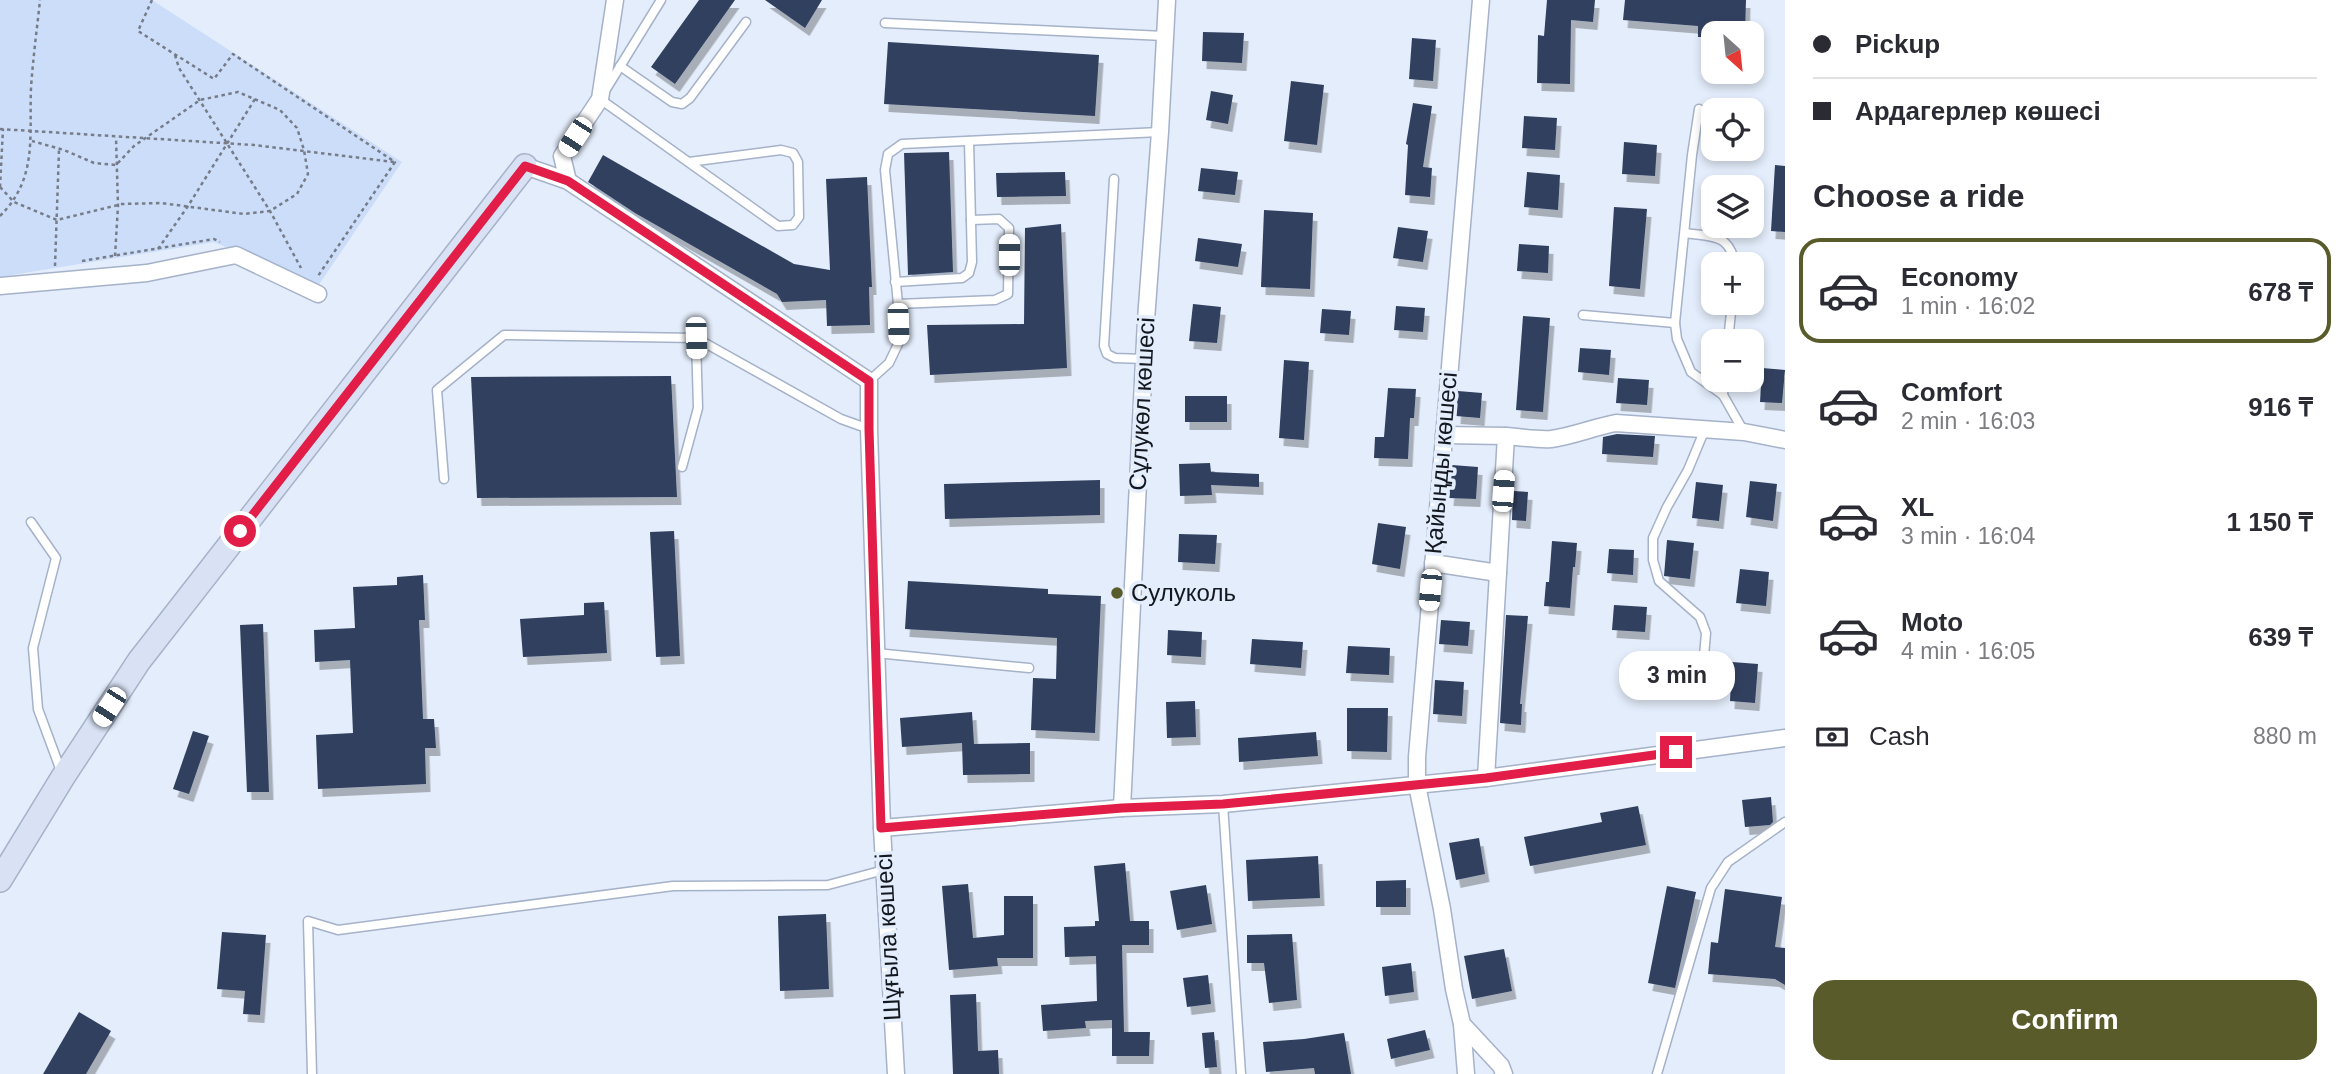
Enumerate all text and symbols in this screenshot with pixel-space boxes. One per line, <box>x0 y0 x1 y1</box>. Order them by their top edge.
north arrow <box>1701 21 1764 84</box>
map controls <box>1701 21 1764 392</box>
text: Pickup <box>1855 29 1940 59</box>
text: Ардагерлер көшесі <box>1855 96 2101 126</box>
button: locate <box>1701 98 1764 161</box>
car <box>555 114 596 160</box>
button: layers <box>1701 175 1764 238</box>
text: Choose a ride <box>1813 178 2025 214</box>
car <box>999 234 1020 276</box>
button: + <box>1701 252 1764 315</box>
icon: car <box>1817 259 1880 322</box>
text: Economy <box>1901 262 2018 292</box>
text: 678 ₸ <box>2248 277 2313 307</box>
text: 1 min · 16:02 <box>1901 293 2035 319</box>
car <box>887 303 910 345</box>
car <box>685 317 708 359</box>
street label: Сұлукөл көшесі <box>1123 317 1160 491</box>
button: − <box>1701 329 1764 392</box>
street label: Қайыңды көшесі <box>1419 371 1462 555</box>
icon: car <box>1817 374 1880 437</box>
text: Comfort <box>1901 377 2002 407</box>
text: 916 ₸ <box>2248 392 2313 422</box>
text: 2 min · 16:03 <box>1901 408 2035 434</box>
car <box>1492 469 1515 513</box>
icon: car <box>1817 489 1880 552</box>
text: XL <box>1901 492 1934 522</box>
text: 1 150 ₸ <box>2227 507 2313 537</box>
route start <box>224 515 256 547</box>
text: 3 min · 16:04 <box>1901 523 2035 549</box>
car <box>1418 568 1443 612</box>
place label: Сулуколь <box>1131 579 1236 606</box>
marker: Сулуколь <box>1109 585 1125 601</box>
icon: car <box>1817 604 1880 667</box>
text: Moto <box>1901 607 1963 637</box>
text: 639 ₸ <box>2248 622 2313 652</box>
text: 4 min · 16:05 <box>1901 638 2035 664</box>
callout: 3 min <box>1618 650 1734 700</box>
text: 3 min <box>1647 662 1707 688</box>
car <box>89 684 130 730</box>
icon: cash <box>1813 718 1851 756</box>
text: Cash <box>1869 721 1930 751</box>
text: 880 m <box>2253 723 2317 749</box>
route end <box>1660 736 1692 768</box>
street label: Шұғыла көшесі <box>870 853 905 1022</box>
button: Confirm <box>1813 980 2317 1060</box>

